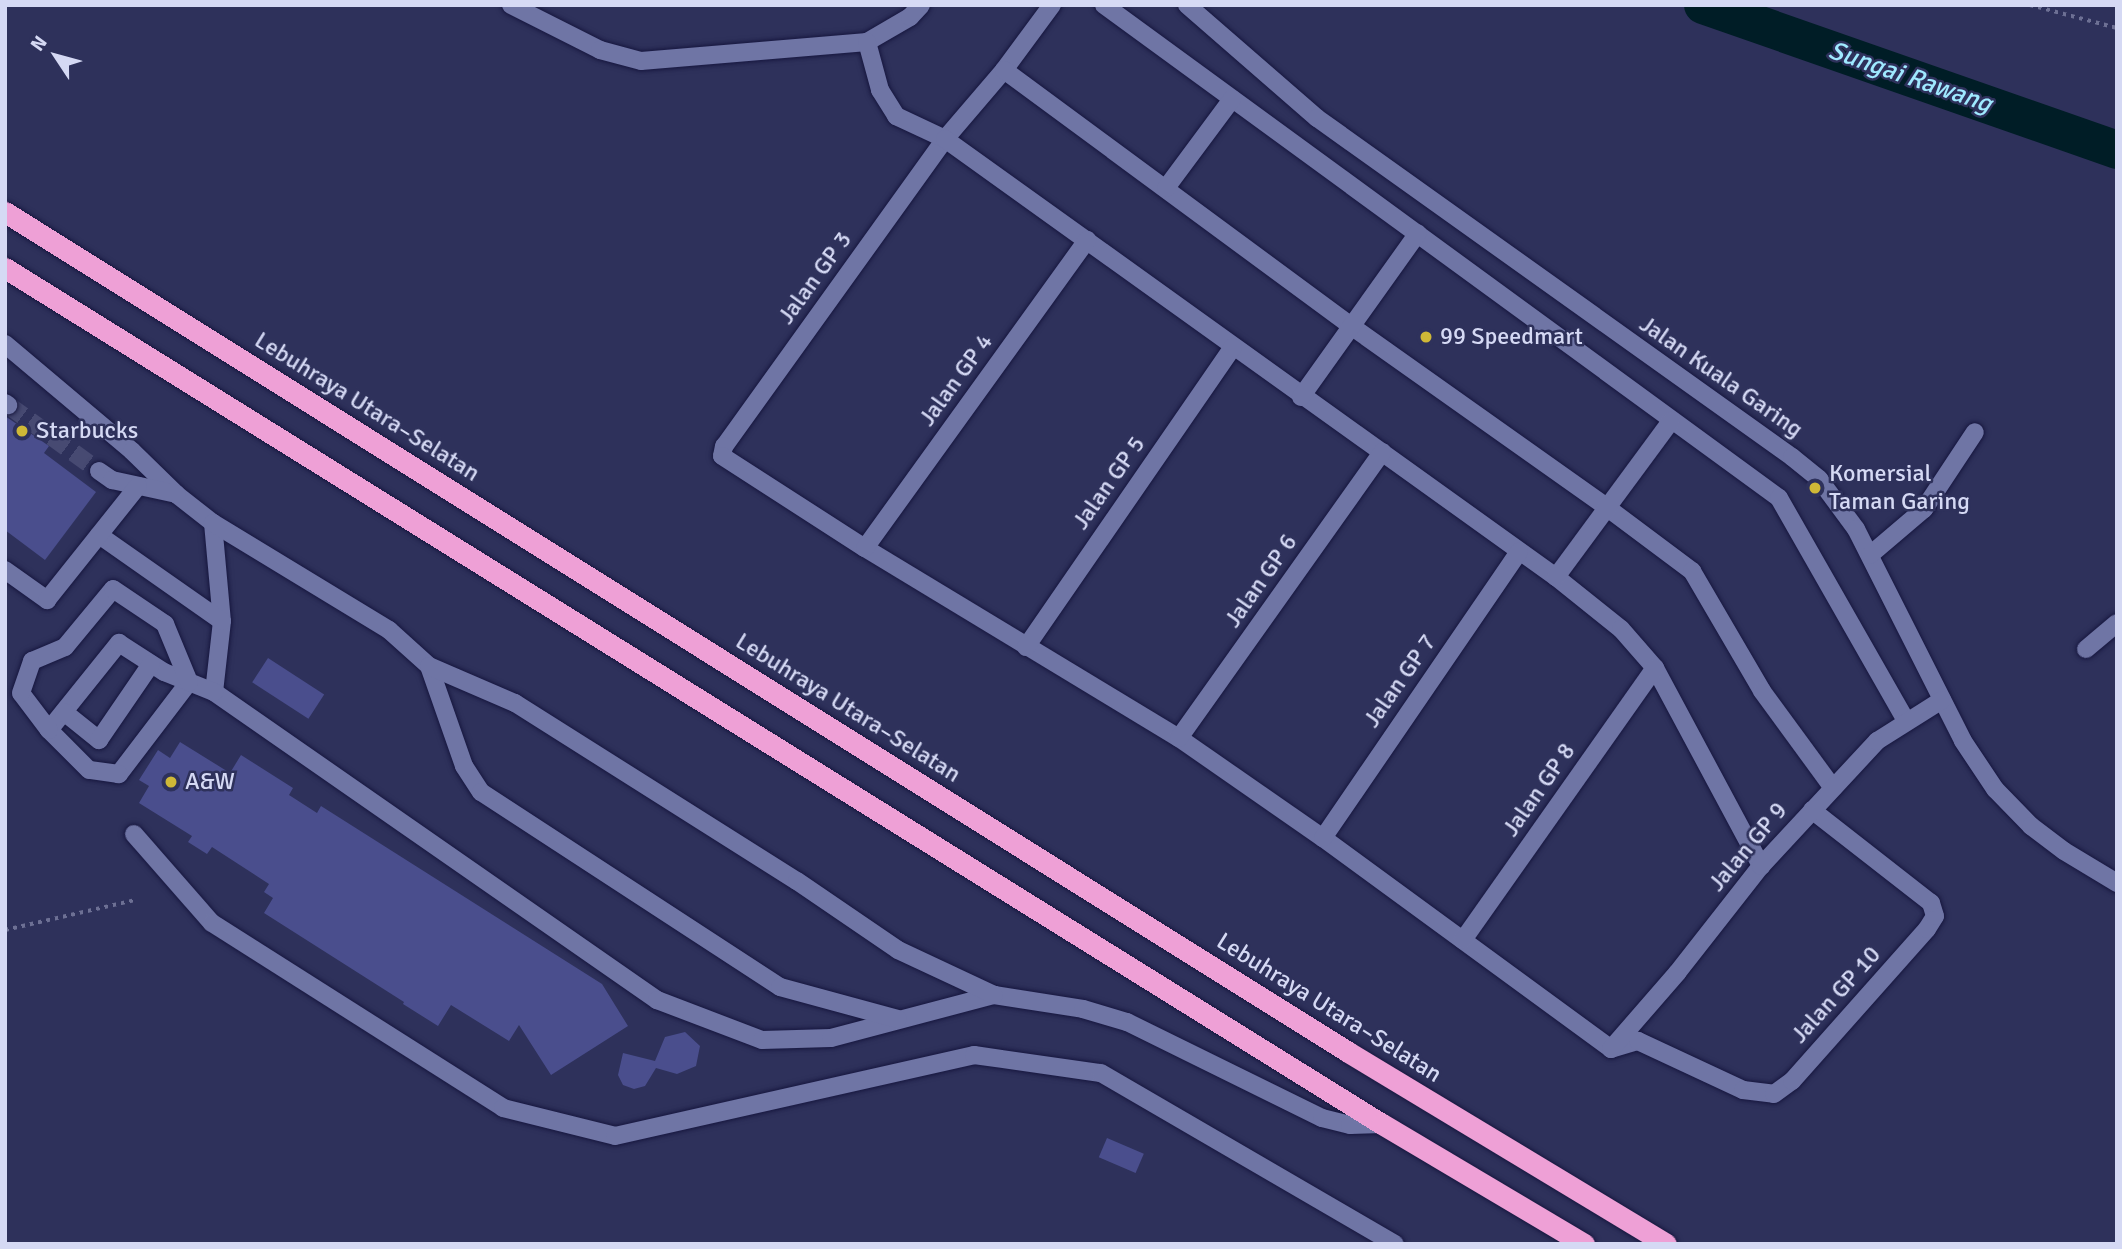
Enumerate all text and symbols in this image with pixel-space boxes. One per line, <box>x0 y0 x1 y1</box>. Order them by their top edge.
north arrow <box>21 21 91 91</box>
text: N <box>25 31 53 56</box>
water label: Sungai Rawang <box>1824 35 1996 121</box>
street label: Jalan GP 3 <box>772 226 858 330</box>
street label: Jalan Kuala Garing <box>1634 310 1808 444</box>
place label: 99 Speedmart <box>1440 323 1583 351</box>
street label: Lebuhraya Utara–Selatan <box>249 326 485 488</box>
street label: Jalan GP 4 <box>913 328 999 432</box>
marker: 99 Speedmart <box>1418 329 1434 345</box>
place label: Starbucks <box>36 417 138 445</box>
marker: Starbucks <box>14 423 30 439</box>
street label: Jalan GP 5 <box>1066 431 1152 535</box>
place label: Komersial Taman Garing <box>1829 460 1970 516</box>
marker: Komersial Taman Garing <box>1807 480 1823 496</box>
street label: Jalan GP 6 <box>1218 529 1304 633</box>
street label: Lebuhraya Utara–Selatan <box>730 627 966 789</box>
street label: Jalan GP 7 <box>1357 629 1443 733</box>
street label: Jalan GP 8 <box>1496 738 1582 842</box>
place label: A&W <box>185 768 235 796</box>
marker: A&W <box>163 774 179 790</box>
street label: Jalan GP 9 <box>1703 797 1793 897</box>
street label: Lebuhraya Utara–Selatan <box>1211 927 1447 1089</box>
street label: Jalan GP 10 <box>1785 941 1887 1049</box>

